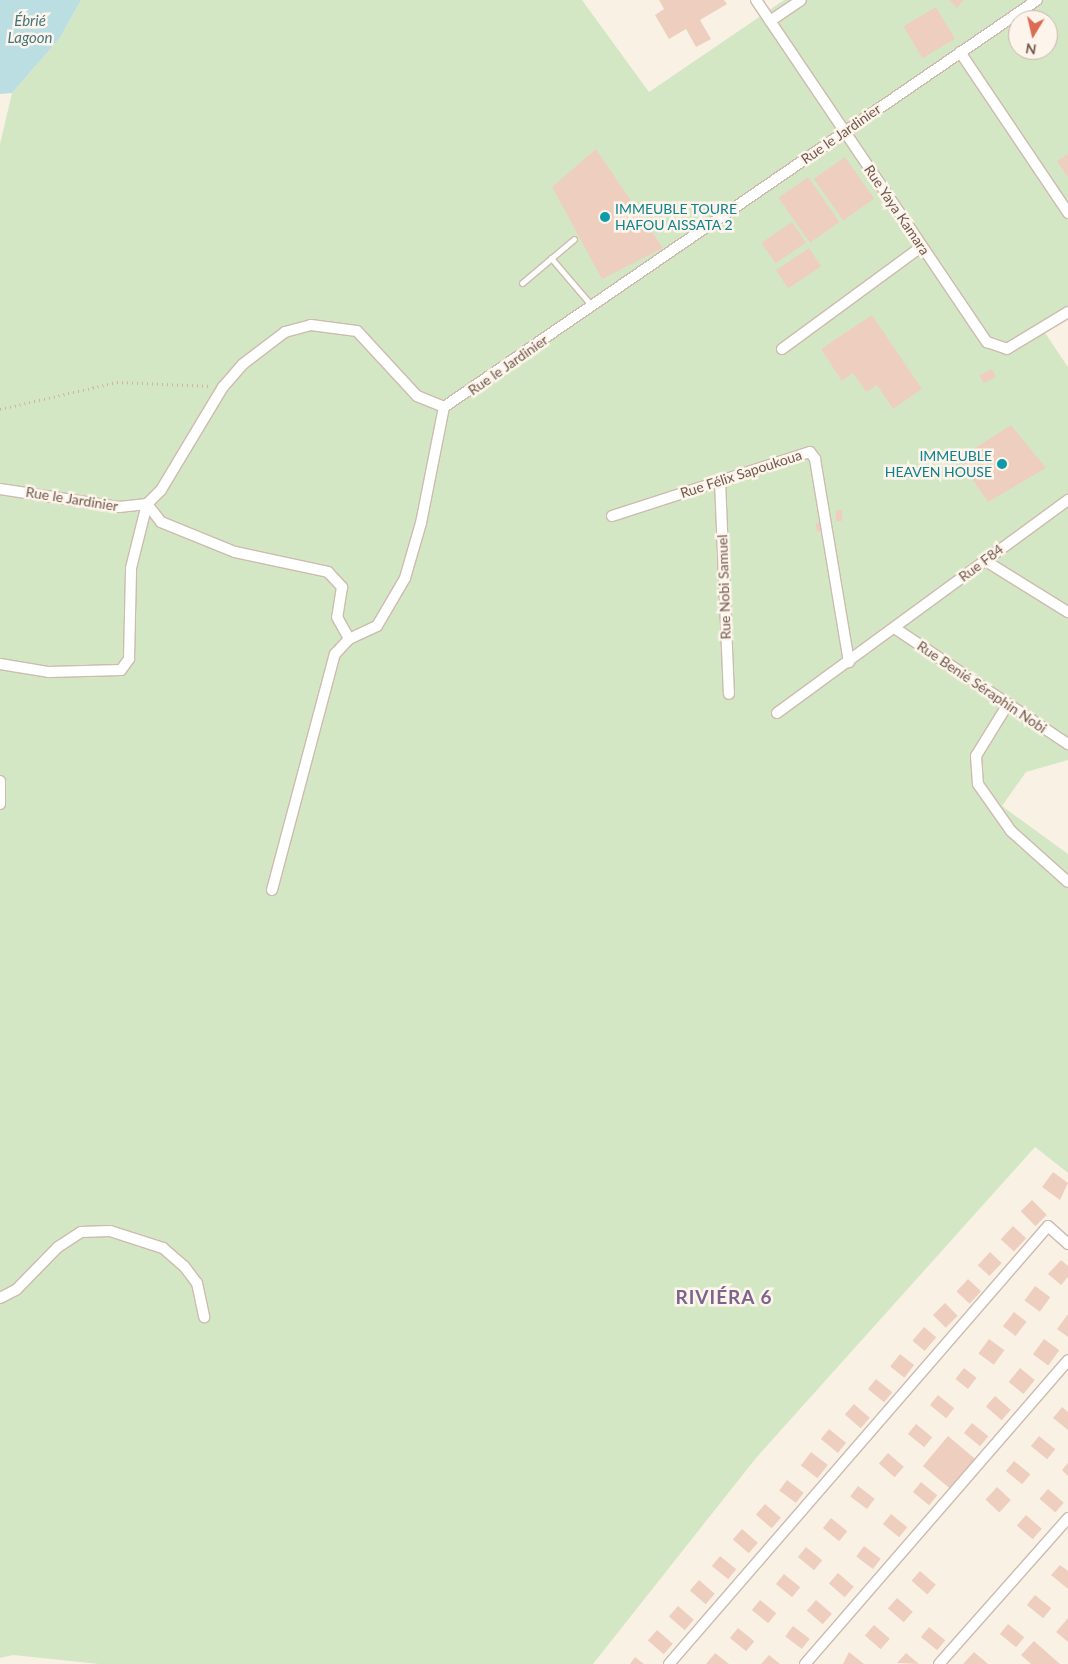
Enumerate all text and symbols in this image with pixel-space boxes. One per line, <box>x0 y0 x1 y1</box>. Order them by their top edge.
north arrow <box>1008 10 1058 60</box>
water label: Ébrié Lagoon <box>7 11 53 46</box>
text: N <box>1024 40 1037 59</box>
street label: Rue le Jardinier <box>798 100 884 168</box>
street label: Rue Yaya Kamara <box>861 162 933 258</box>
place label: IMMEUBLE TOURE HAFOU AISSATA 2 <box>615 201 737 233</box>
marker: IMMEUBLE TOURE HAFOU AISSATA 2 <box>599 211 611 223</box>
street label: Rue le Jardinier <box>465 331 551 399</box>
street label: Rue Félix Sapoukoua <box>678 446 804 502</box>
place label: IMMEUBLE HEAVEN HOUSE <box>885 448 992 481</box>
marker: IMMEUBLE HEAVEN HOUSE <box>996 458 1008 470</box>
street label: Rue le Jardinier <box>24 483 120 515</box>
street label: Rue Nobi Samuel <box>714 534 734 640</box>
street label: Rue F84 <box>955 541 1007 585</box>
street label: Rue Benié Séraphin Nobi <box>914 637 1050 737</box>
district label: RIVIÉRA 6 <box>674 1286 774 1308</box>

